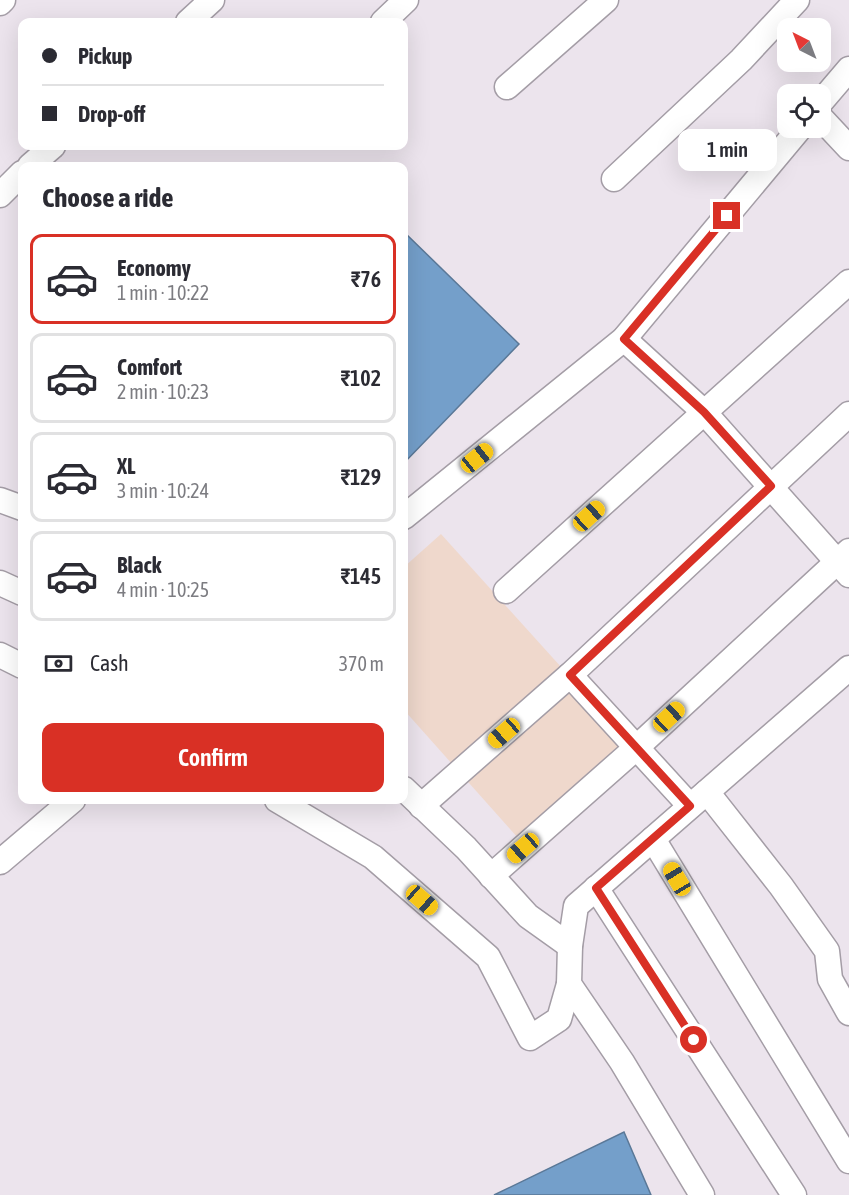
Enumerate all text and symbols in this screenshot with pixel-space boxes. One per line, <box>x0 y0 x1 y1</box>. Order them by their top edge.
north arrow <box>777 18 831 72</box>
map controls <box>777 18 831 138</box>
text: Pickup <box>78 43 133 69</box>
button: locate <box>777 84 831 138</box>
text: Drop-off <box>78 101 145 127</box>
callout: 1 min <box>678 129 777 171</box>
text: 1 min <box>707 138 748 161</box>
text: Choose a ride <box>42 182 174 213</box>
route end <box>713 202 740 229</box>
icon: car <box>45 252 99 306</box>
text: Economy <box>117 255 191 281</box>
text: ₹76 <box>351 266 381 292</box>
text: 1 min · 10:22 <box>117 281 209 304</box>
icon: car <box>45 351 99 405</box>
text: Comfort <box>117 354 182 380</box>
text: ₹102 <box>341 365 381 391</box>
text: 2 min · 10:23 <box>117 380 209 403</box>
car <box>457 440 497 476</box>
icon: car <box>45 450 99 504</box>
text: XL <box>117 453 135 479</box>
text: ₹129 <box>341 464 381 490</box>
text: 3 min · 10:24 <box>117 479 209 502</box>
car <box>570 497 608 535</box>
icon: car <box>45 549 99 603</box>
text: Black <box>117 552 161 578</box>
text: ₹145 <box>341 563 381 589</box>
text: 4 min · 10:25 <box>117 578 209 601</box>
icon: cash <box>42 647 75 680</box>
text: Cash <box>90 650 129 676</box>
text: 370 m <box>339 652 384 675</box>
car <box>650 698 688 736</box>
car <box>485 714 523 752</box>
button: Confirm <box>42 723 384 792</box>
car <box>504 829 542 867</box>
car <box>660 859 694 899</box>
car <box>403 881 441 919</box>
route start <box>680 1026 707 1053</box>

